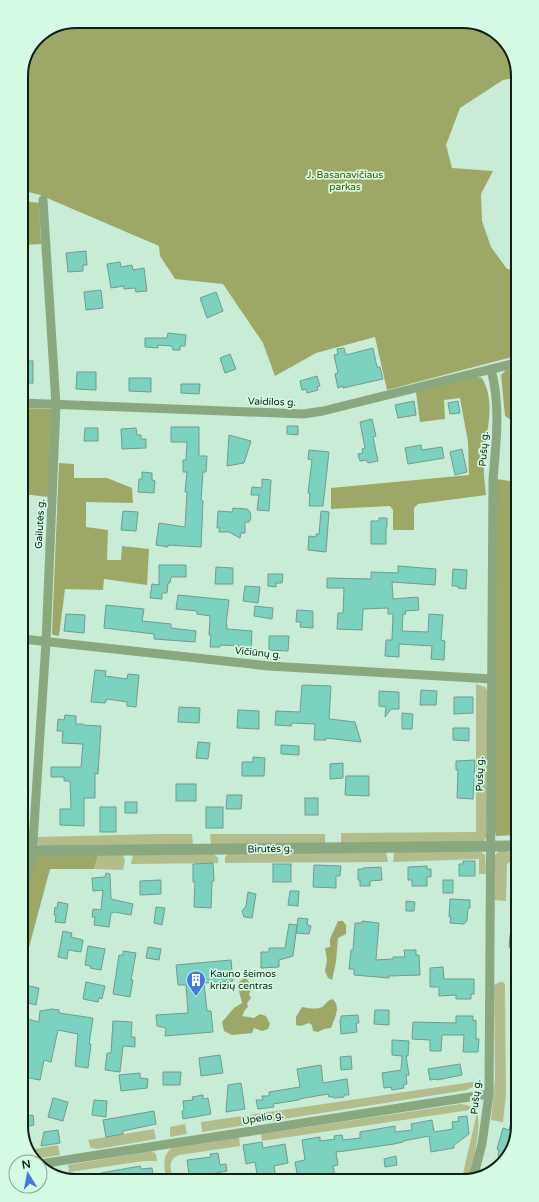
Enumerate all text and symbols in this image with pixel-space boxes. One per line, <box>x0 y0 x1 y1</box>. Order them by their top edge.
park label: J. Basanavičiaus parkas <box>307 169 383 193</box>
street label: Vaidilos g. <box>248 395 296 409</box>
street label: Pušų g. <box>477 431 491 467</box>
street label: Gailutės g. <box>33 499 47 549</box>
street label: Vičiūnų g. <box>234 645 282 661</box>
street label: Pušų g. <box>474 756 486 792</box>
street label: Birutės g. <box>247 843 293 855</box>
place label: Kauno šeimos krizių centras <box>210 968 276 992</box>
building icon: Kauno šeimos krizių centras <box>185 969 207 997</box>
street label: Pušų g. <box>468 1079 484 1115</box>
street label: Upelio g. <box>241 1109 285 1127</box>
north arrow <box>8 1154 48 1194</box>
text: N <box>21 1157 32 1172</box>

